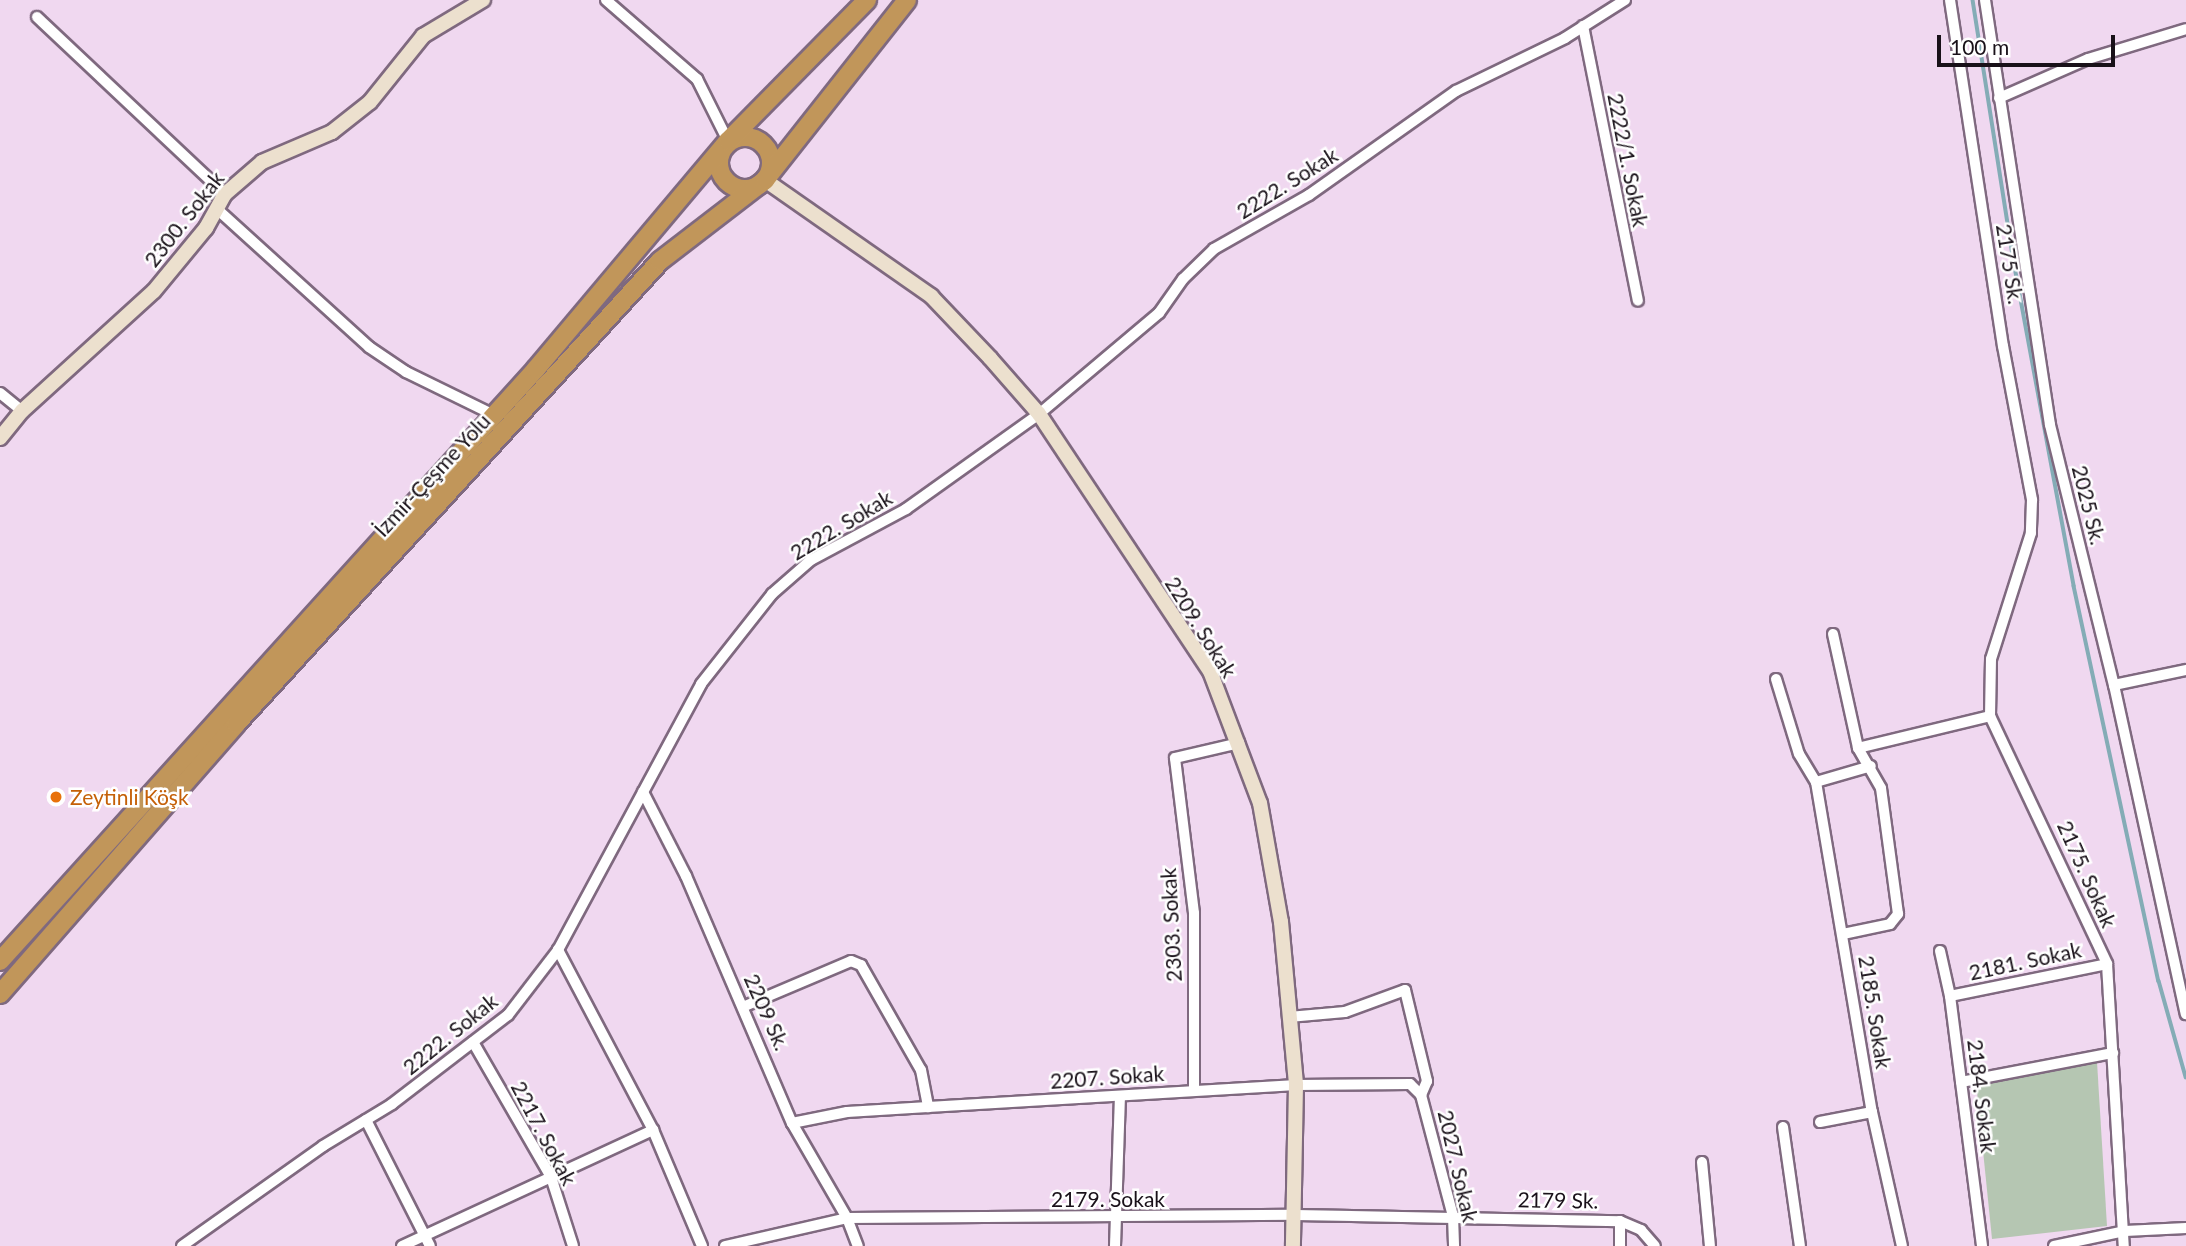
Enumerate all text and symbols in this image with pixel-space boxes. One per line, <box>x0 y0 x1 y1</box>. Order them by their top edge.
scale bar <box>1941 21 2120 65</box>
text: 100 m <box>1950 34 2009 59</box>
street label: 2222/1. Sokak <box>1603 91 1653 229</box>
street label: 2222. Sokak <box>1232 142 1342 224</box>
street label: 2300. Sokak <box>139 166 229 272</box>
street label: 2175 Sk. <box>1991 222 2029 306</box>
street label: İzmir-Çeşme Yolu <box>368 408 496 542</box>
street label: 2025 Sk. <box>2067 463 2111 547</box>
street label: 2222. Sokak <box>786 485 896 565</box>
street label: 2209. Sokak <box>1160 572 1242 682</box>
place label: Zeytinli Köşk <box>70 784 189 810</box>
marker: Zeytinli Köşk <box>48 789 64 805</box>
street label: 2175. Sokak <box>2052 817 2122 931</box>
street label: 2303. Sokak <box>1155 867 1187 983</box>
street label: 2181. Sokak <box>1967 937 2083 985</box>
street label: 2185. Sokak <box>1854 954 1896 1070</box>
street label: 2209 Sk. <box>739 970 795 1054</box>
street label: 2222. Sokak <box>398 988 502 1080</box>
street label: 2184. Sokak <box>1963 1038 2001 1154</box>
street label: 2207. Sokak <box>1049 1060 1165 1094</box>
street label: 2217. Sokak <box>506 1077 582 1189</box>
street label: 2027. Sokak <box>1433 1108 1483 1224</box>
street label: 2179. Sokak <box>1051 1186 1165 1212</box>
street label: 2179 Sk. <box>1517 1187 1599 1213</box>

